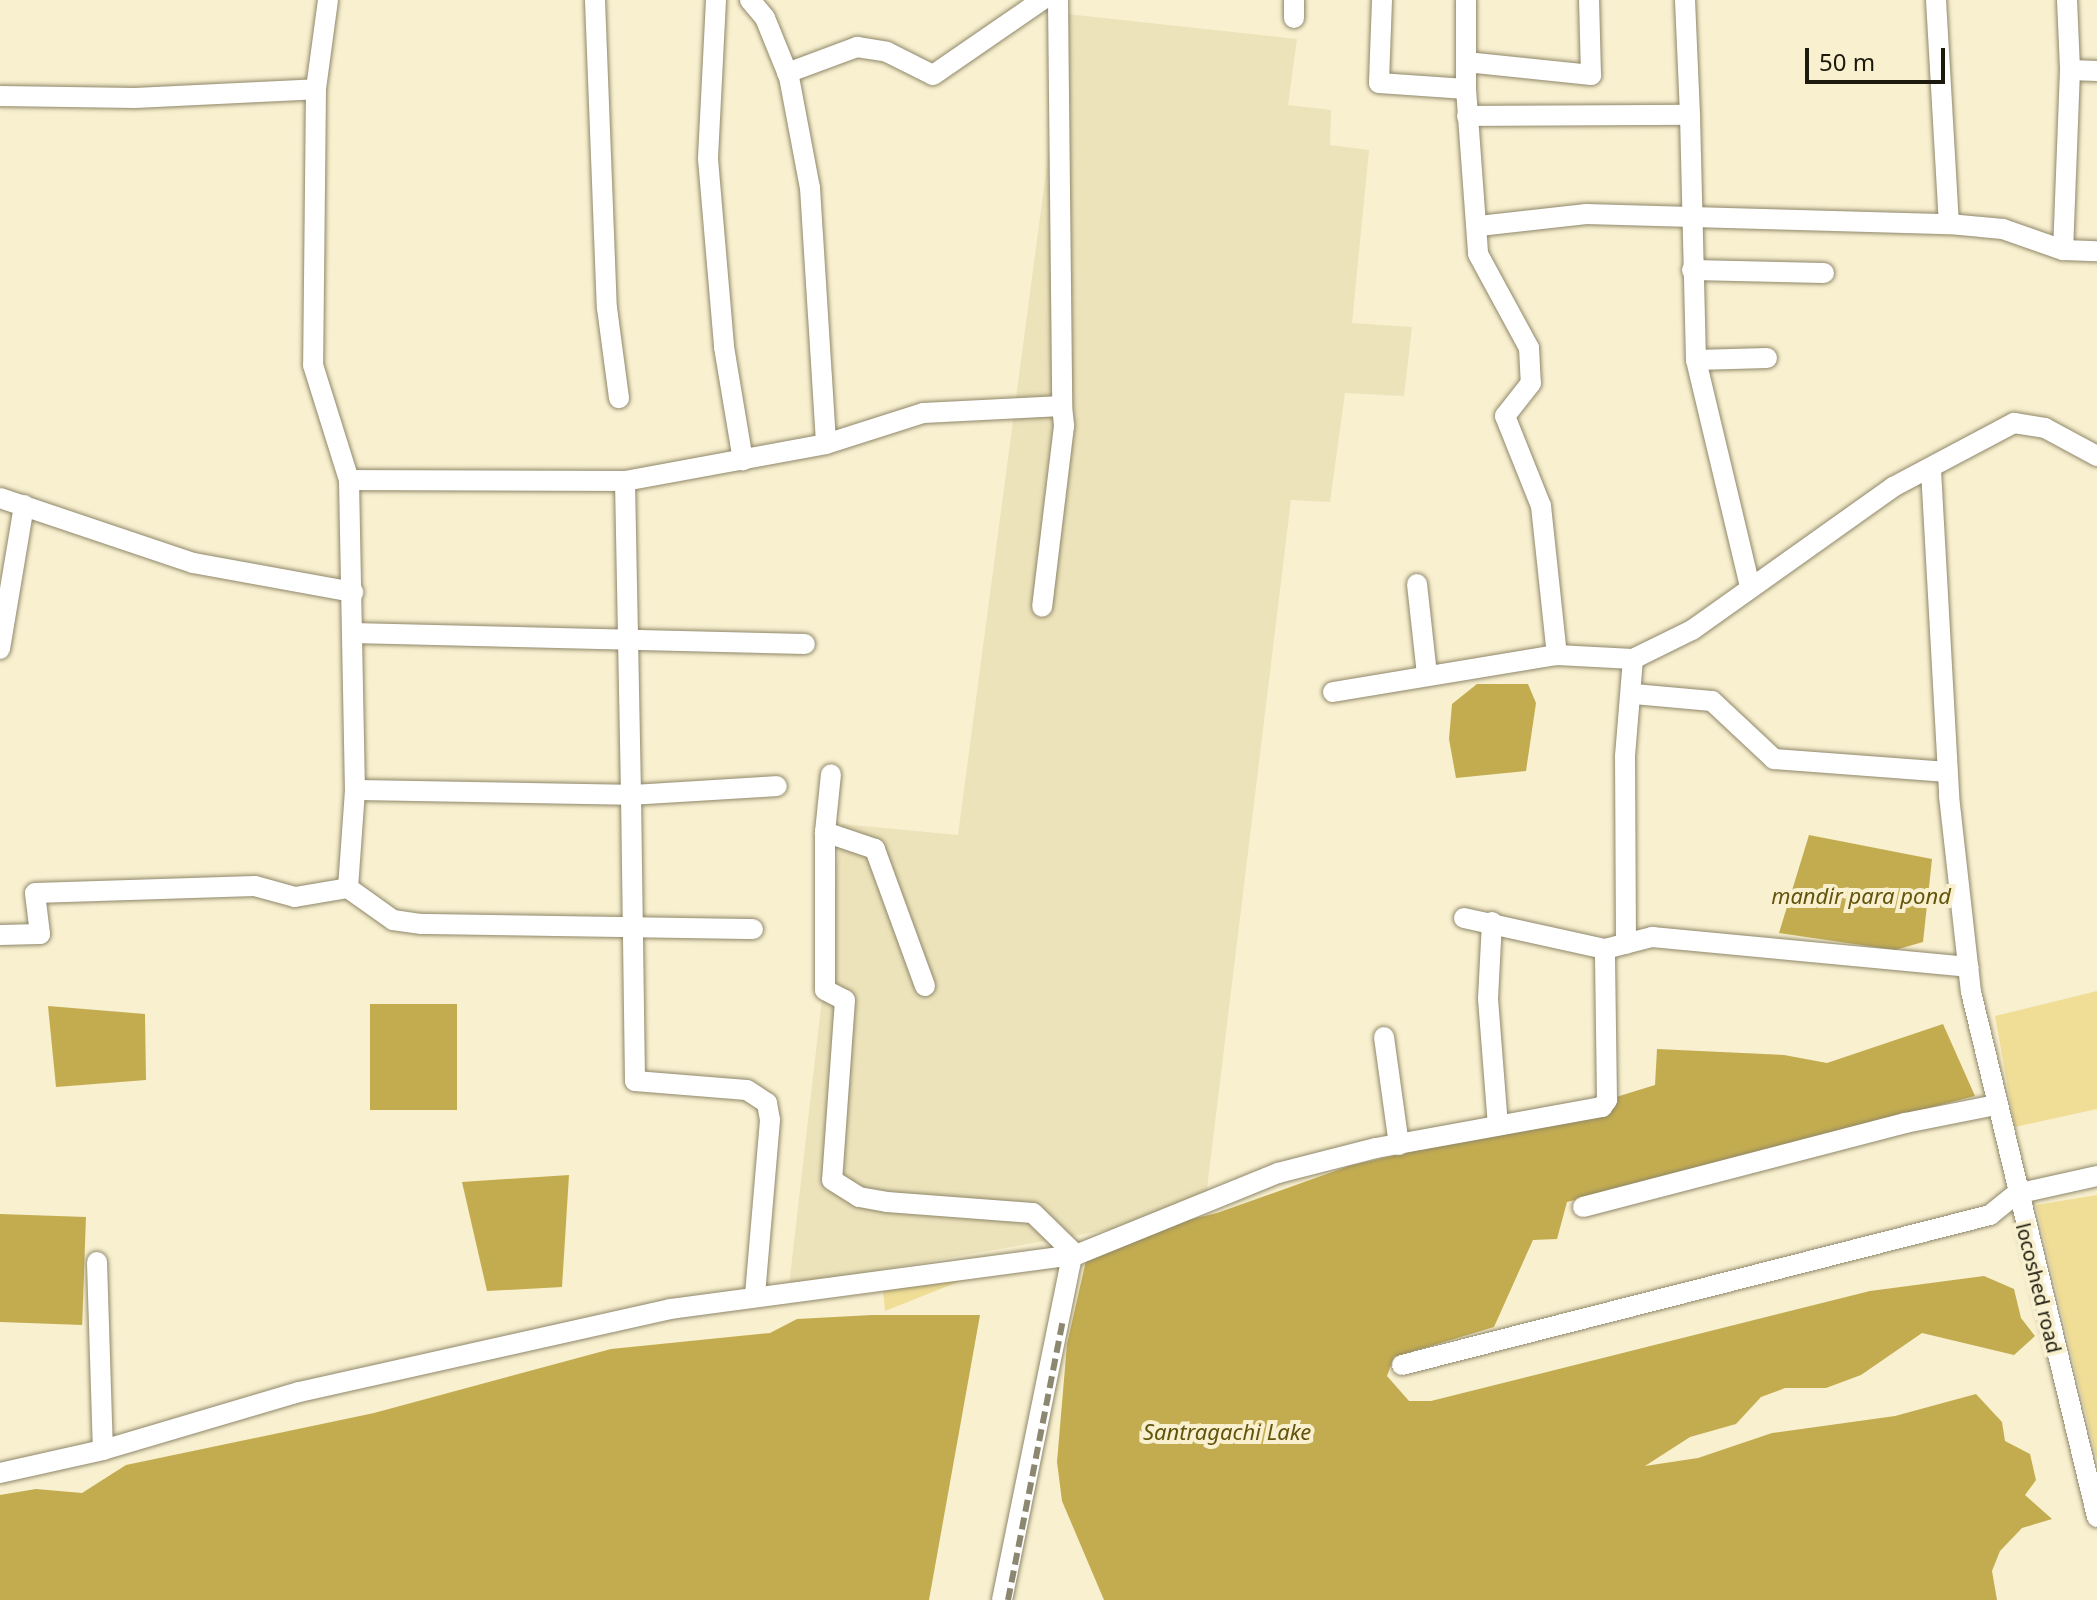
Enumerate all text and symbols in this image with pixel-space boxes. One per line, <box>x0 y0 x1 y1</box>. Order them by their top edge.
scale bar <box>1809 32 1949 82</box>
text: 50 m <box>1819 45 1875 78</box>
water label: mandir para pond <box>1771 883 1951 909</box>
street label: locoshed road <box>2011 1220 2067 1356</box>
water label: Santragachi Lake <box>1143 1419 1311 1445</box>

